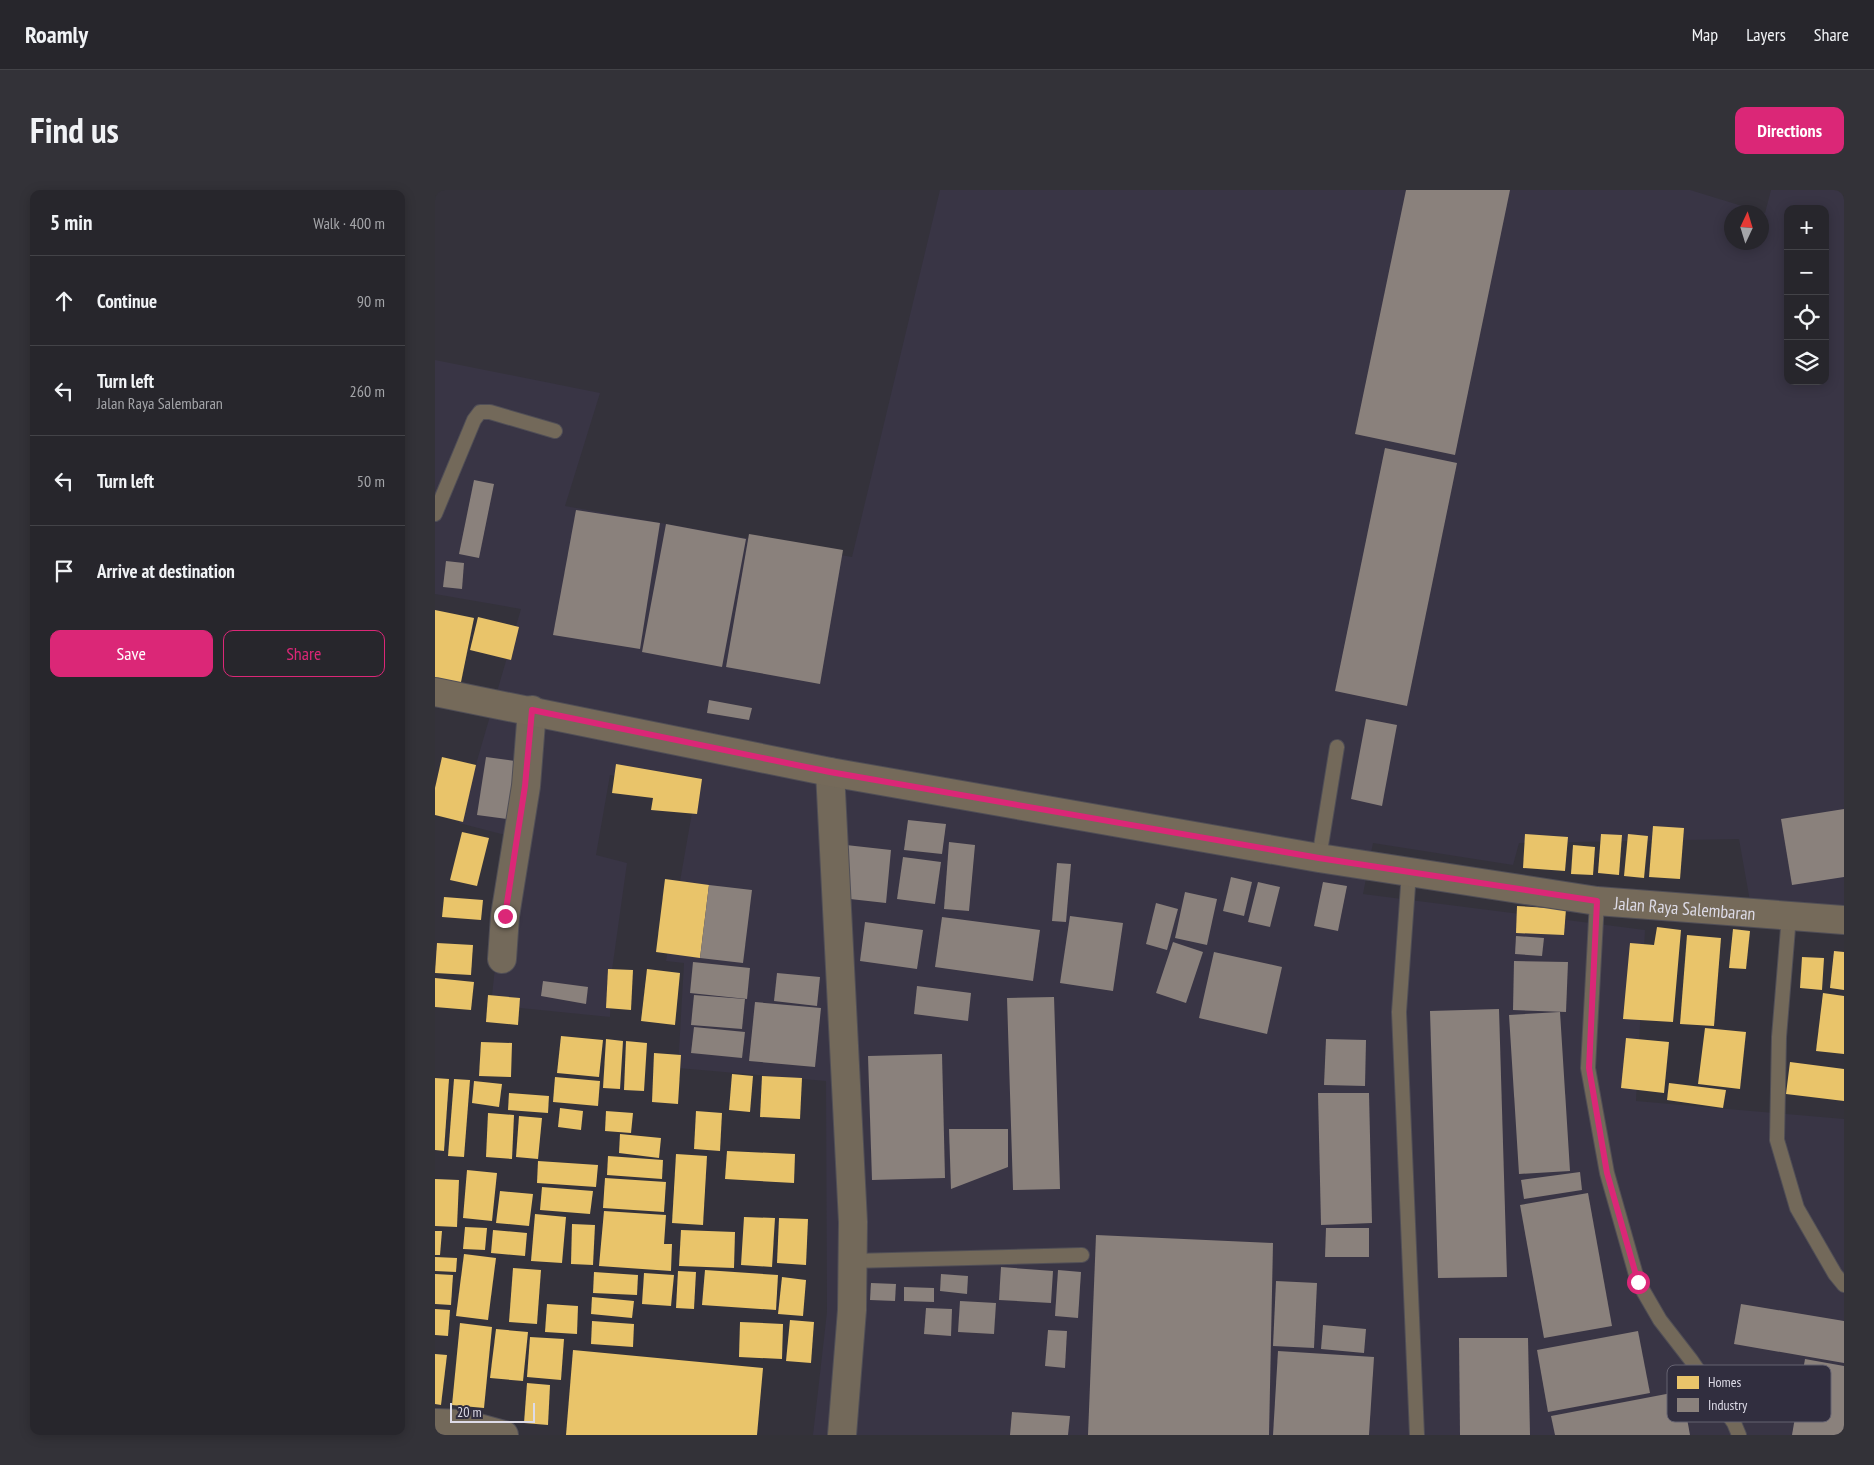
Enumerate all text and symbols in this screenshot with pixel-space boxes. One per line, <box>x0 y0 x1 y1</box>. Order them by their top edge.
text: Roamly <box>25 19 88 50</box>
text: Map <box>1692 23 1718 46</box>
text: Layers <box>1746 23 1786 46</box>
text: Share <box>1814 23 1849 46</box>
text: Find us <box>30 107 119 153</box>
button: Directions <box>1735 107 1844 154</box>
north arrow <box>1724 205 1769 250</box>
map controls <box>1784 205 1829 385</box>
button: + <box>1784 205 1829 250</box>
text: 5 min <box>50 209 92 236</box>
text: Walk · 400 m <box>313 213 385 233</box>
button: − <box>1784 250 1829 295</box>
icon: ahead <box>50 287 78 315</box>
text: Continue <box>97 289 157 313</box>
text: 90 m <box>357 291 385 311</box>
button: locate <box>1784 295 1829 340</box>
button: layers <box>1784 340 1829 385</box>
text: Turn left <box>97 369 154 393</box>
icon: left <box>50 377 78 405</box>
text: 260 m <box>350 381 385 401</box>
text: Jalan Raya Salembaran <box>97 393 223 413</box>
icon: left <box>50 467 78 495</box>
text: Turn left <box>97 469 154 493</box>
text: 50 m <box>357 471 385 491</box>
icon: arrive <box>50 557 78 585</box>
text: Arrive at destination <box>97 559 235 583</box>
button: Save <box>50 630 213 677</box>
button: Share <box>223 630 385 677</box>
street label: Jalan Raya Salembaran <box>1612 891 1756 925</box>
route end <box>494 905 517 928</box>
route start <box>1627 1271 1650 1294</box>
legend <box>1667 1365 1831 1422</box>
text: Homes <box>1708 1373 1741 1391</box>
text: Industry <box>1708 1396 1748 1414</box>
scale bar <box>450 1400 535 1423</box>
text: 20 m <box>457 1403 482 1421</box>

